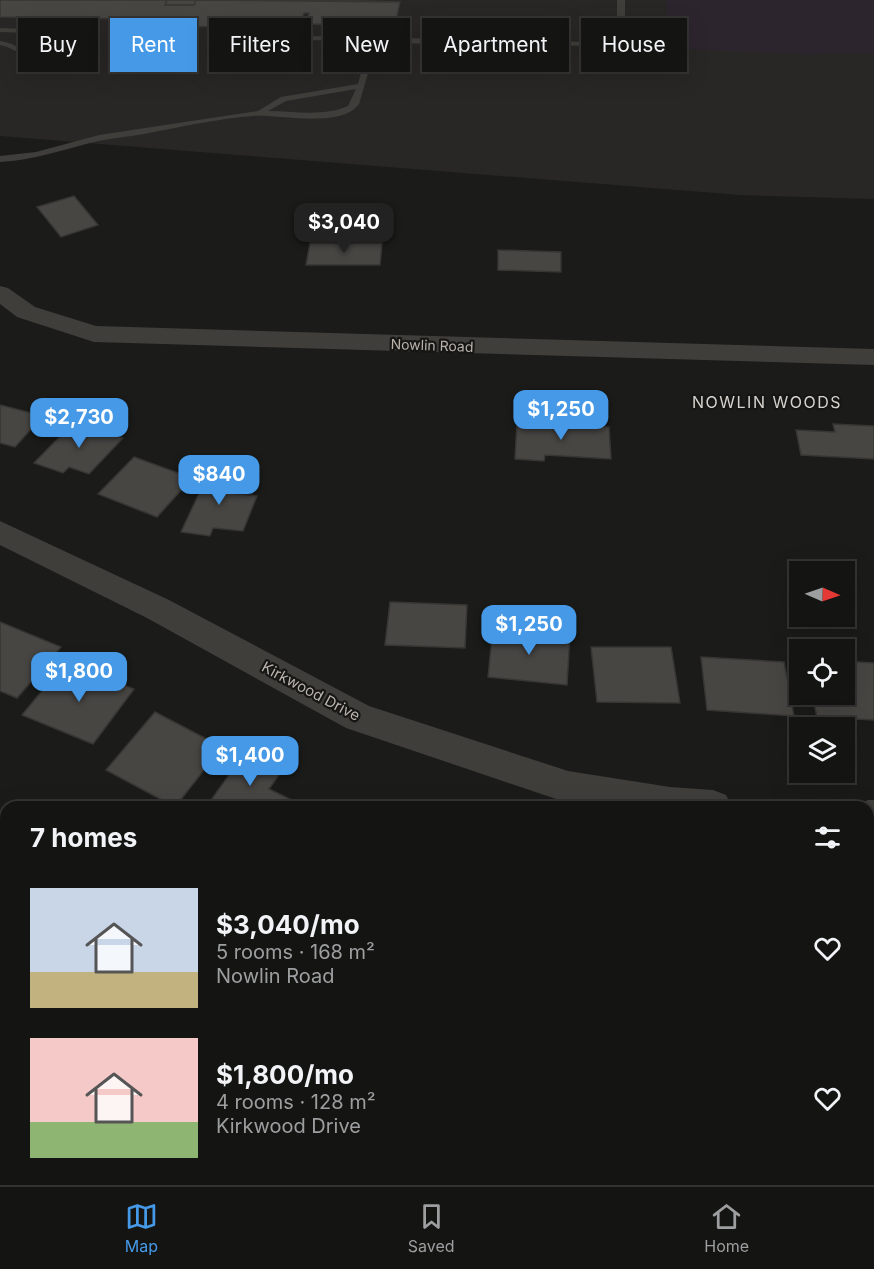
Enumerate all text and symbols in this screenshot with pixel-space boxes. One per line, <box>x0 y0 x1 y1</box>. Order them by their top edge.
chip: Buy <box>18 18 98 72</box>
chip: Rent <box>110 18 197 72</box>
chip: Filters <box>209 18 311 72</box>
chip: New <box>323 18 410 72</box>
chip: Apartment <box>422 18 569 72</box>
chip: House <box>581 18 687 72</box>
pin: $3,040 <box>295 203 393 254</box>
text: $3,040 <box>308 210 380 234</box>
street label: Nowlin Road <box>390 335 474 355</box>
pin: $1,250 <box>512 390 610 441</box>
district label: NOWLIN WOODS <box>692 392 842 412</box>
text: $1,250 <box>527 397 595 421</box>
pin: $2,730 <box>30 398 128 449</box>
text: $2,730 <box>44 405 114 429</box>
pin: $840 <box>183 455 255 506</box>
text: $840 <box>192 462 246 486</box>
north arrow <box>789 561 855 627</box>
map controls <box>789 561 855 783</box>
pin: $1,250 <box>480 605 578 656</box>
text: $1,250 <box>495 612 563 636</box>
button: locate <box>789 639 855 705</box>
pin: $1,800 <box>30 652 128 703</box>
street label: Kirkwood Drive <box>259 657 363 725</box>
text: $1,800 <box>45 659 113 683</box>
button: layers <box>789 717 855 783</box>
pin: $1,400 <box>201 736 299 787</box>
text: $1,400 <box>216 743 284 767</box>
icon: filters <box>811 821 844 854</box>
text: 7 homes <box>30 822 137 853</box>
text: $3,040/mo <box>216 909 360 940</box>
icon: home <box>78 912 150 984</box>
icon: heart <box>811 932 844 965</box>
text: 5 rooms · 168 m² <box>216 940 375 964</box>
text: Nowlin Road <box>216 964 334 988</box>
text: $1,800/mo <box>216 1059 354 1090</box>
icon: home <box>78 1062 150 1134</box>
icon: heart <box>811 1082 844 1115</box>
text: 4 rooms · 128 m² <box>216 1090 376 1114</box>
text: Kirkwood Drive <box>216 1114 361 1138</box>
tab: Map <box>125 1200 158 1256</box>
tab: Saved <box>408 1200 455 1256</box>
tab: Home <box>704 1200 749 1256</box>

